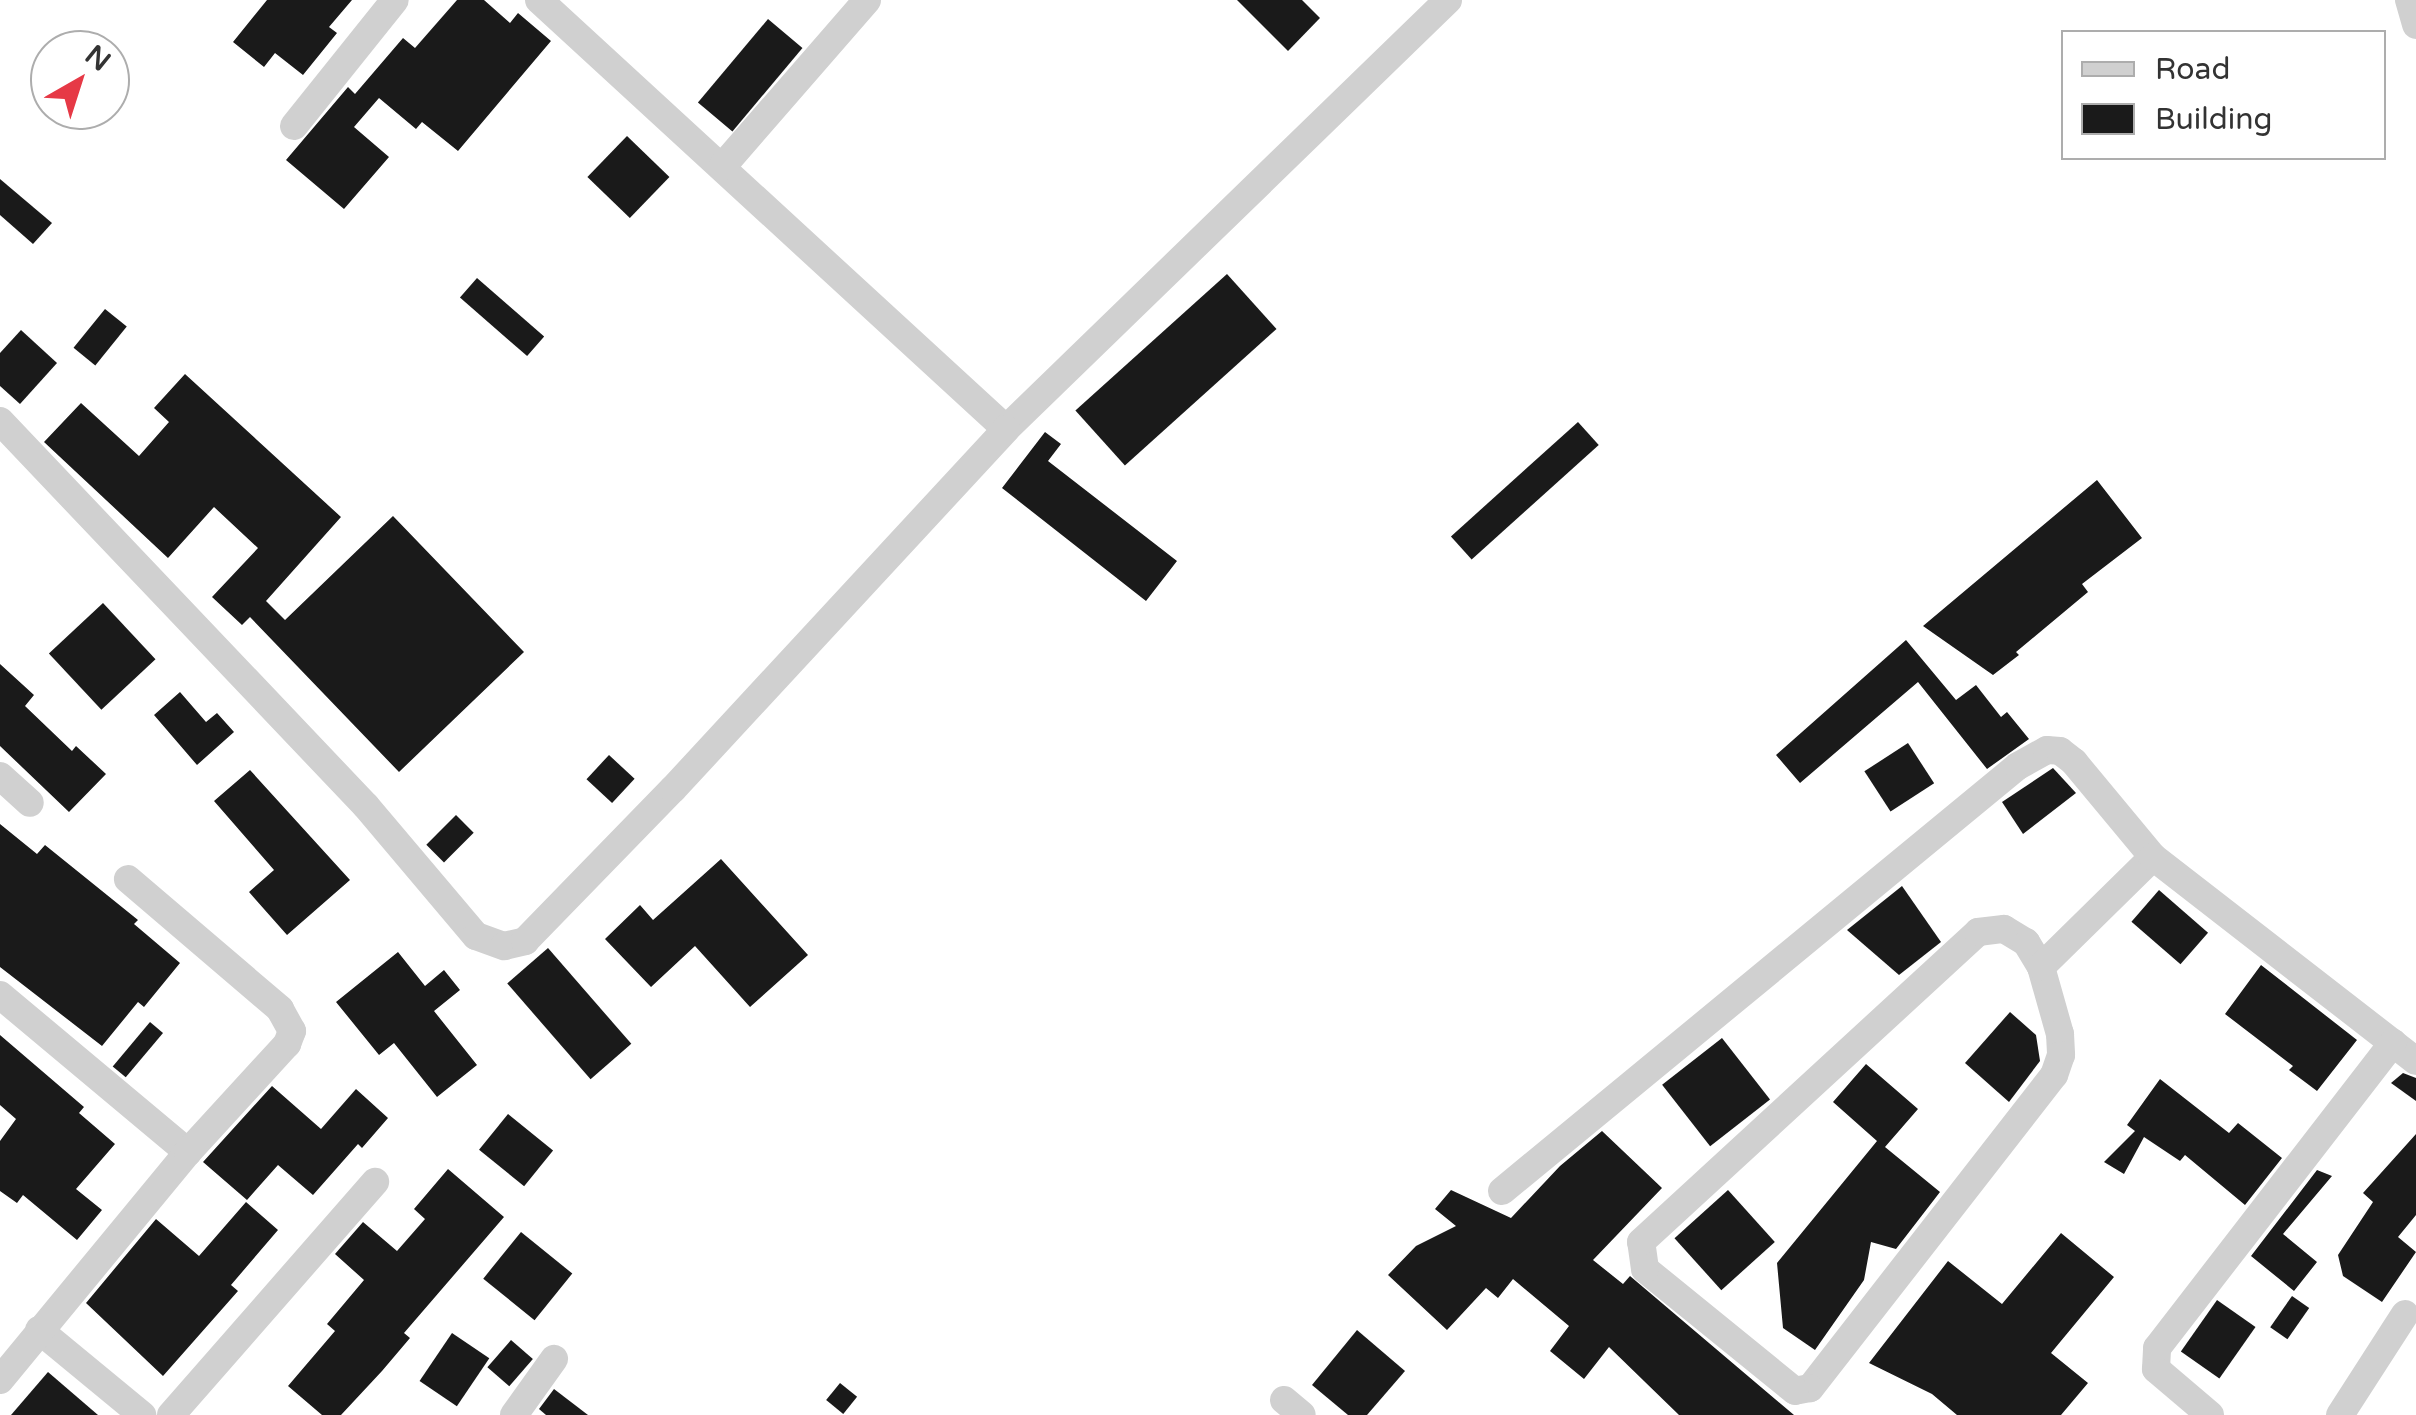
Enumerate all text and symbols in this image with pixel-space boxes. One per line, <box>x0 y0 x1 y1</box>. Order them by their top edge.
north arrow <box>30 30 130 130</box>
legend <box>2061 30 2386 160</box>
text: N <box>78 38 117 79</box>
text: Road <box>2155 51 2230 88</box>
text: Building <box>2155 101 2272 138</box>

